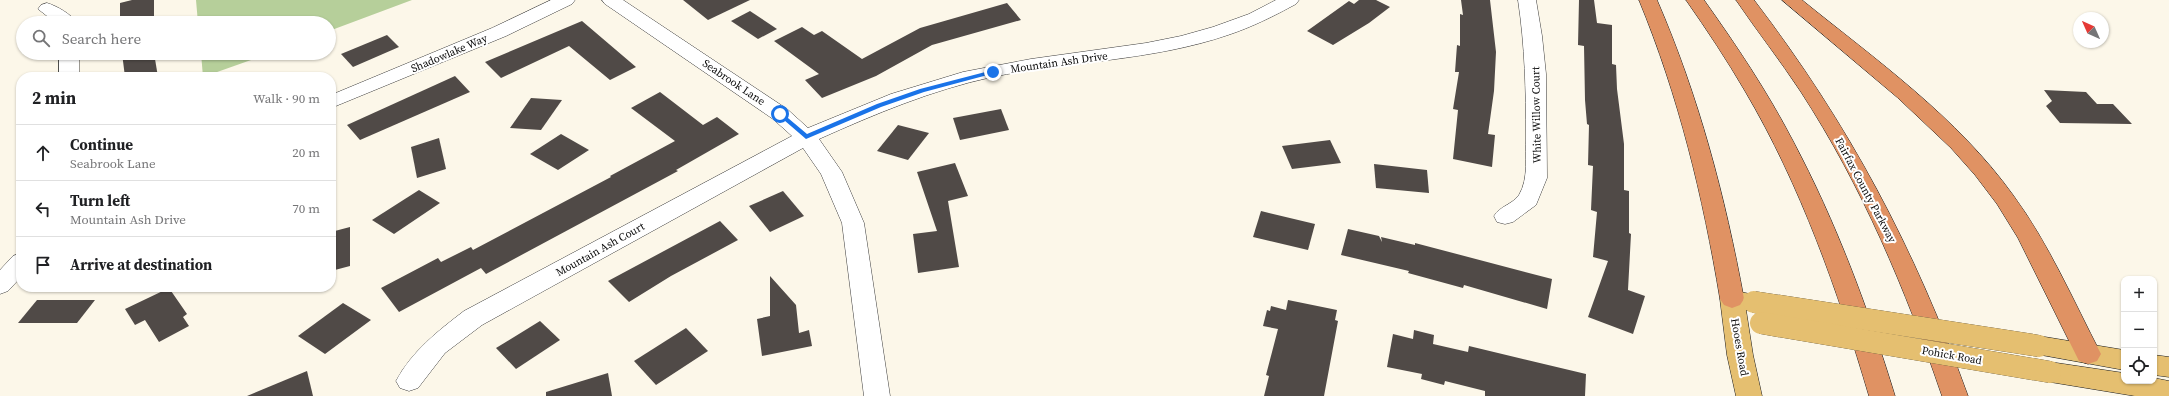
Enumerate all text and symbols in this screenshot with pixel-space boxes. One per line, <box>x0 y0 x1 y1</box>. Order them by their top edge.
north arrow <box>2073 12 2109 48</box>
search box <box>16 16 336 60</box>
icon: search <box>30 27 52 49</box>
text: Search here <box>62 28 141 49</box>
street label: Shadowlake Way <box>409 30 490 76</box>
street label: Mountain Ash Drive <box>1010 48 1109 77</box>
street label: Seabrook Lane <box>699 56 768 109</box>
route end <box>984 63 1002 81</box>
street label: White Willow Court <box>1528 66 1545 164</box>
text: 2 min <box>32 86 76 110</box>
text: Walk · 90 m <box>253 90 320 107</box>
route start <box>771 105 789 123</box>
text: Continue <box>70 134 133 155</box>
street label: Fairfax County Parkway <box>1832 135 1900 246</box>
icon: ahead <box>32 142 54 164</box>
text: 20 m <box>292 144 320 161</box>
text: Seabrook Lane <box>70 155 156 172</box>
text: Turn left <box>70 190 130 211</box>
icon: left <box>32 198 54 220</box>
text: 70 m <box>292 200 320 217</box>
text: Mountain Ash Drive <box>70 211 186 228</box>
street label: Mountain Ash Court <box>553 219 648 280</box>
icon: arrive <box>32 254 54 276</box>
text: Arrive at destination <box>70 254 212 275</box>
map controls <box>2121 276 2157 384</box>
button: + <box>2121 276 2157 312</box>
button: − <box>2121 312 2157 348</box>
street label: Hooes Road <box>1727 317 1752 378</box>
street label: Pohick Road <box>1921 343 1984 368</box>
button: locate <box>2121 348 2157 384</box>

